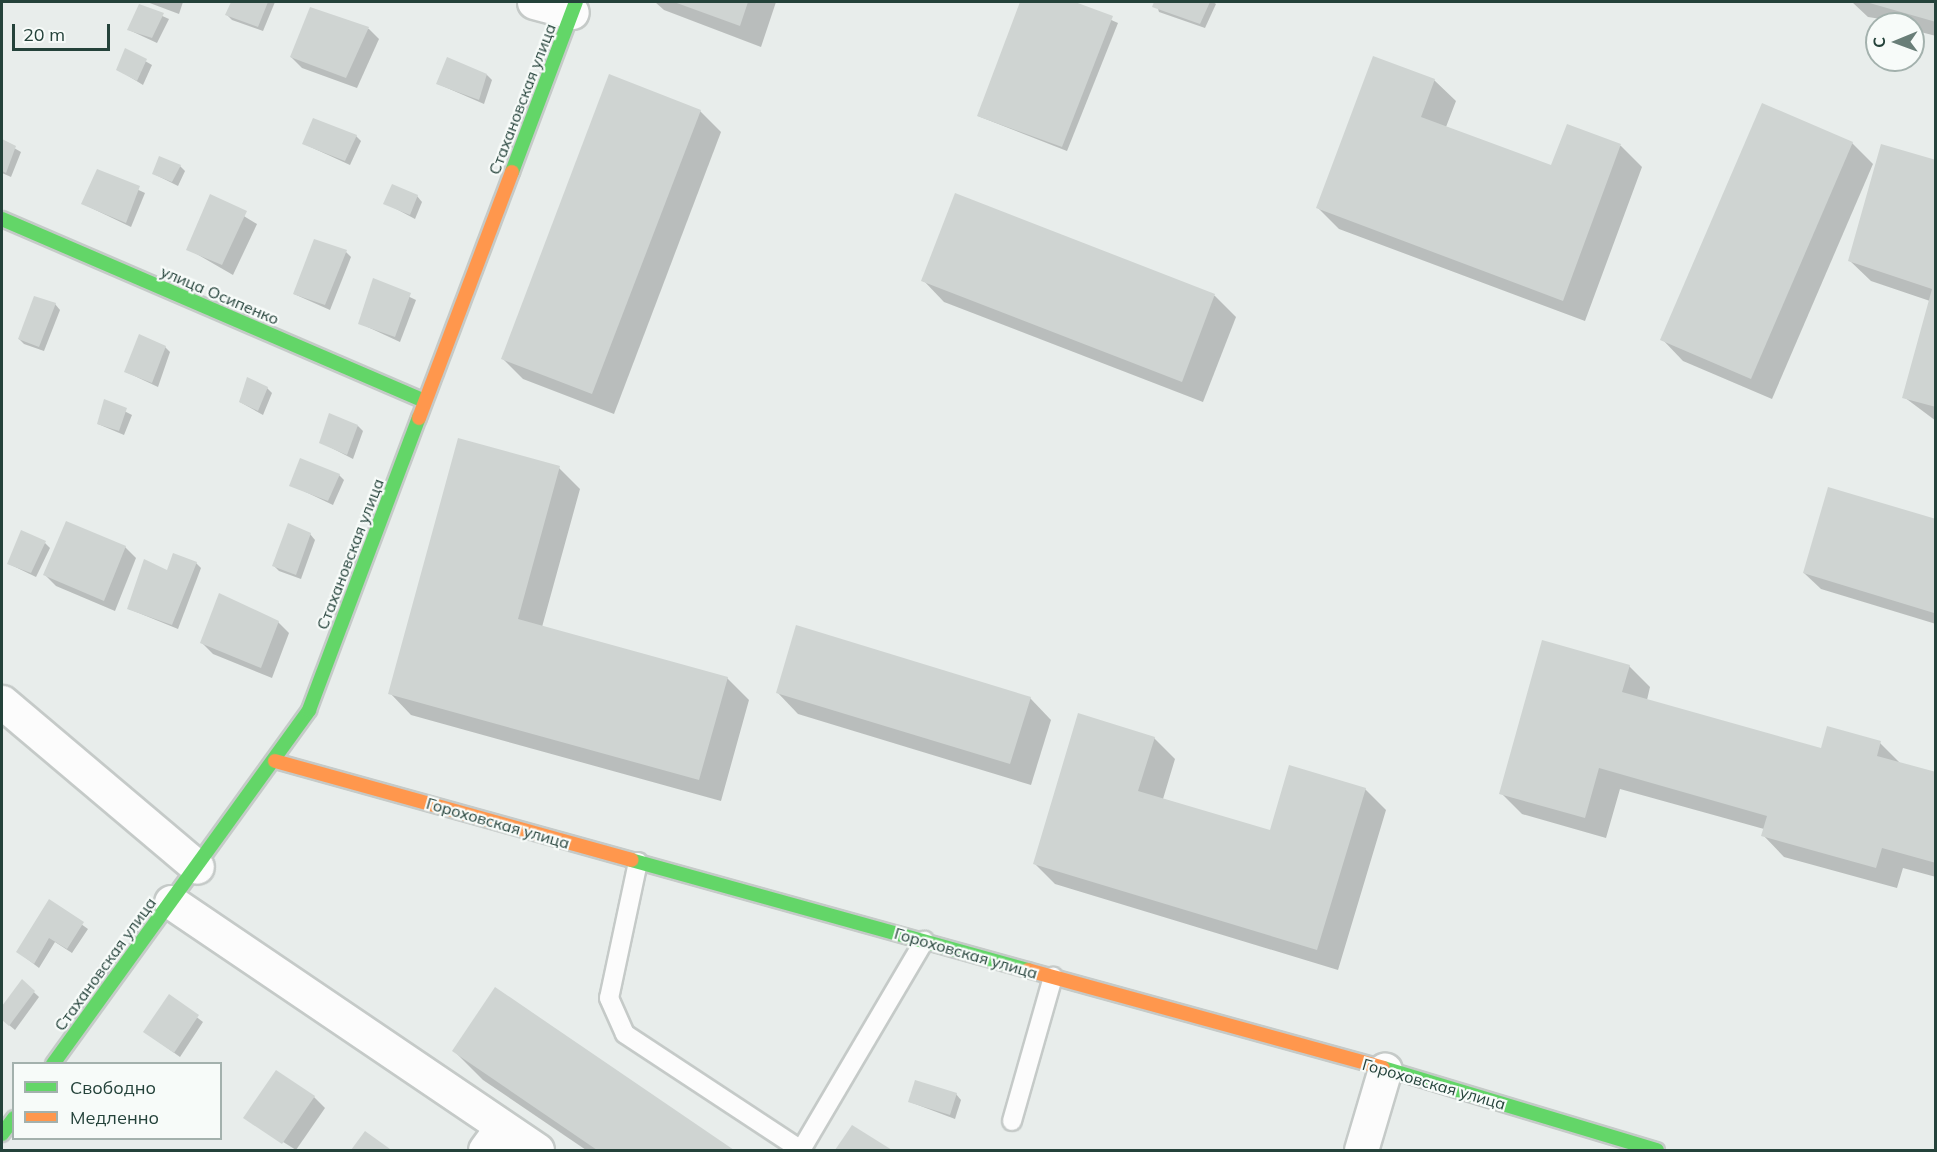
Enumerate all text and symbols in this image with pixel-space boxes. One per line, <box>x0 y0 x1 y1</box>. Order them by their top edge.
scale bar <box>15 12 112 50</box>
north arrow <box>1865 12 1925 72</box>
street label: Стахановская улица <box>484 21 560 177</box>
text: 20 m <box>23 23 65 46</box>
text: С <box>1869 37 1889 48</box>
street label: улица Осипенко <box>158 261 282 329</box>
street label: Стахановская улица <box>312 476 388 632</box>
street label: Гороховская улица <box>424 793 572 853</box>
street label: Стахановская улица <box>50 894 160 1034</box>
street label: Гороховская улица <box>892 923 1040 983</box>
street label: Гороховская улица <box>1360 1054 1508 1114</box>
legend <box>12 1062 222 1140</box>
text: Свободно <box>70 1076 156 1099</box>
text: Медленно <box>70 1106 159 1129</box>

